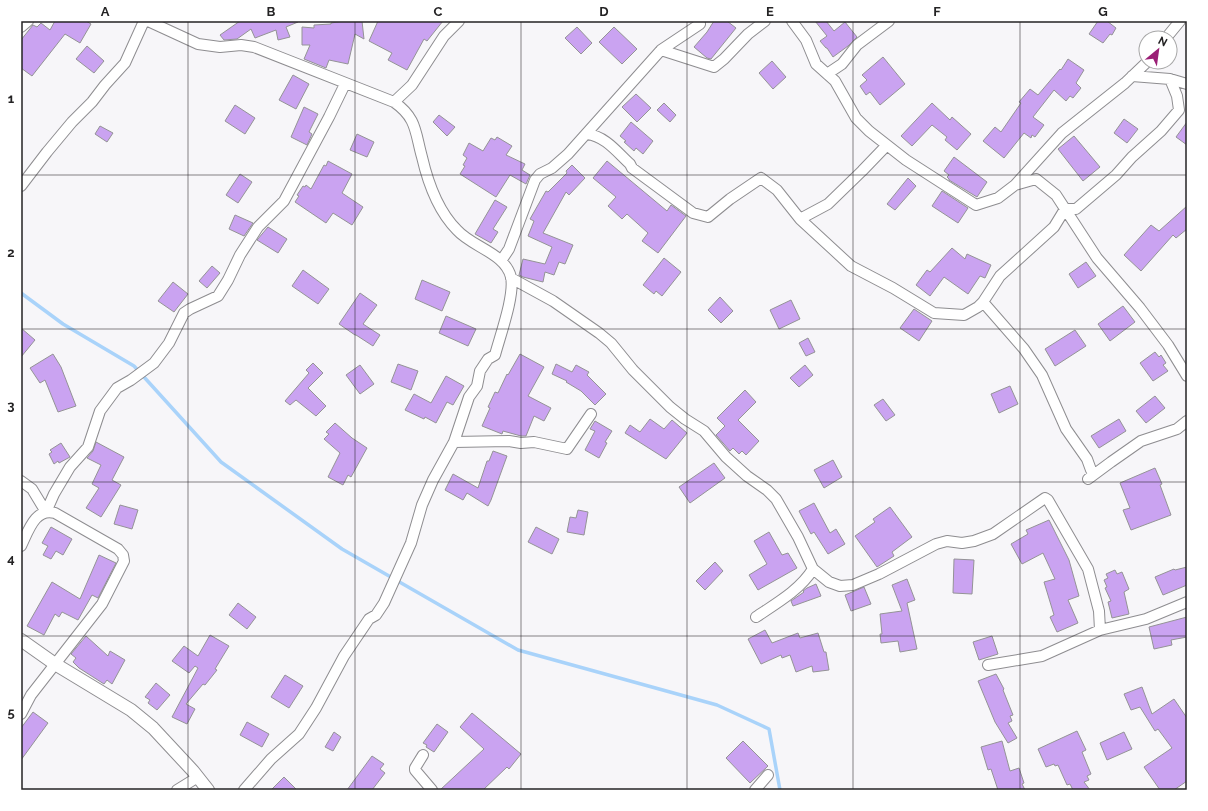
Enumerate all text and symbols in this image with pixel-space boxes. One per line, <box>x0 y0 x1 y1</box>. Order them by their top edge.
text: A <box>101 4 110 19</box>
text: B <box>267 4 276 19</box>
text: C <box>434 4 443 19</box>
text: D <box>599 4 609 19</box>
text: E <box>766 4 774 19</box>
text: F <box>933 4 941 19</box>
text: G <box>1098 4 1108 19</box>
north arrow <box>1138 30 1178 70</box>
text: N <box>1156 34 1169 49</box>
text: 1 <box>8 91 15 106</box>
text: 2 <box>7 245 15 260</box>
text: 3 <box>7 398 15 413</box>
text: 4 <box>7 551 15 566</box>
text: 5 <box>7 705 15 720</box>

